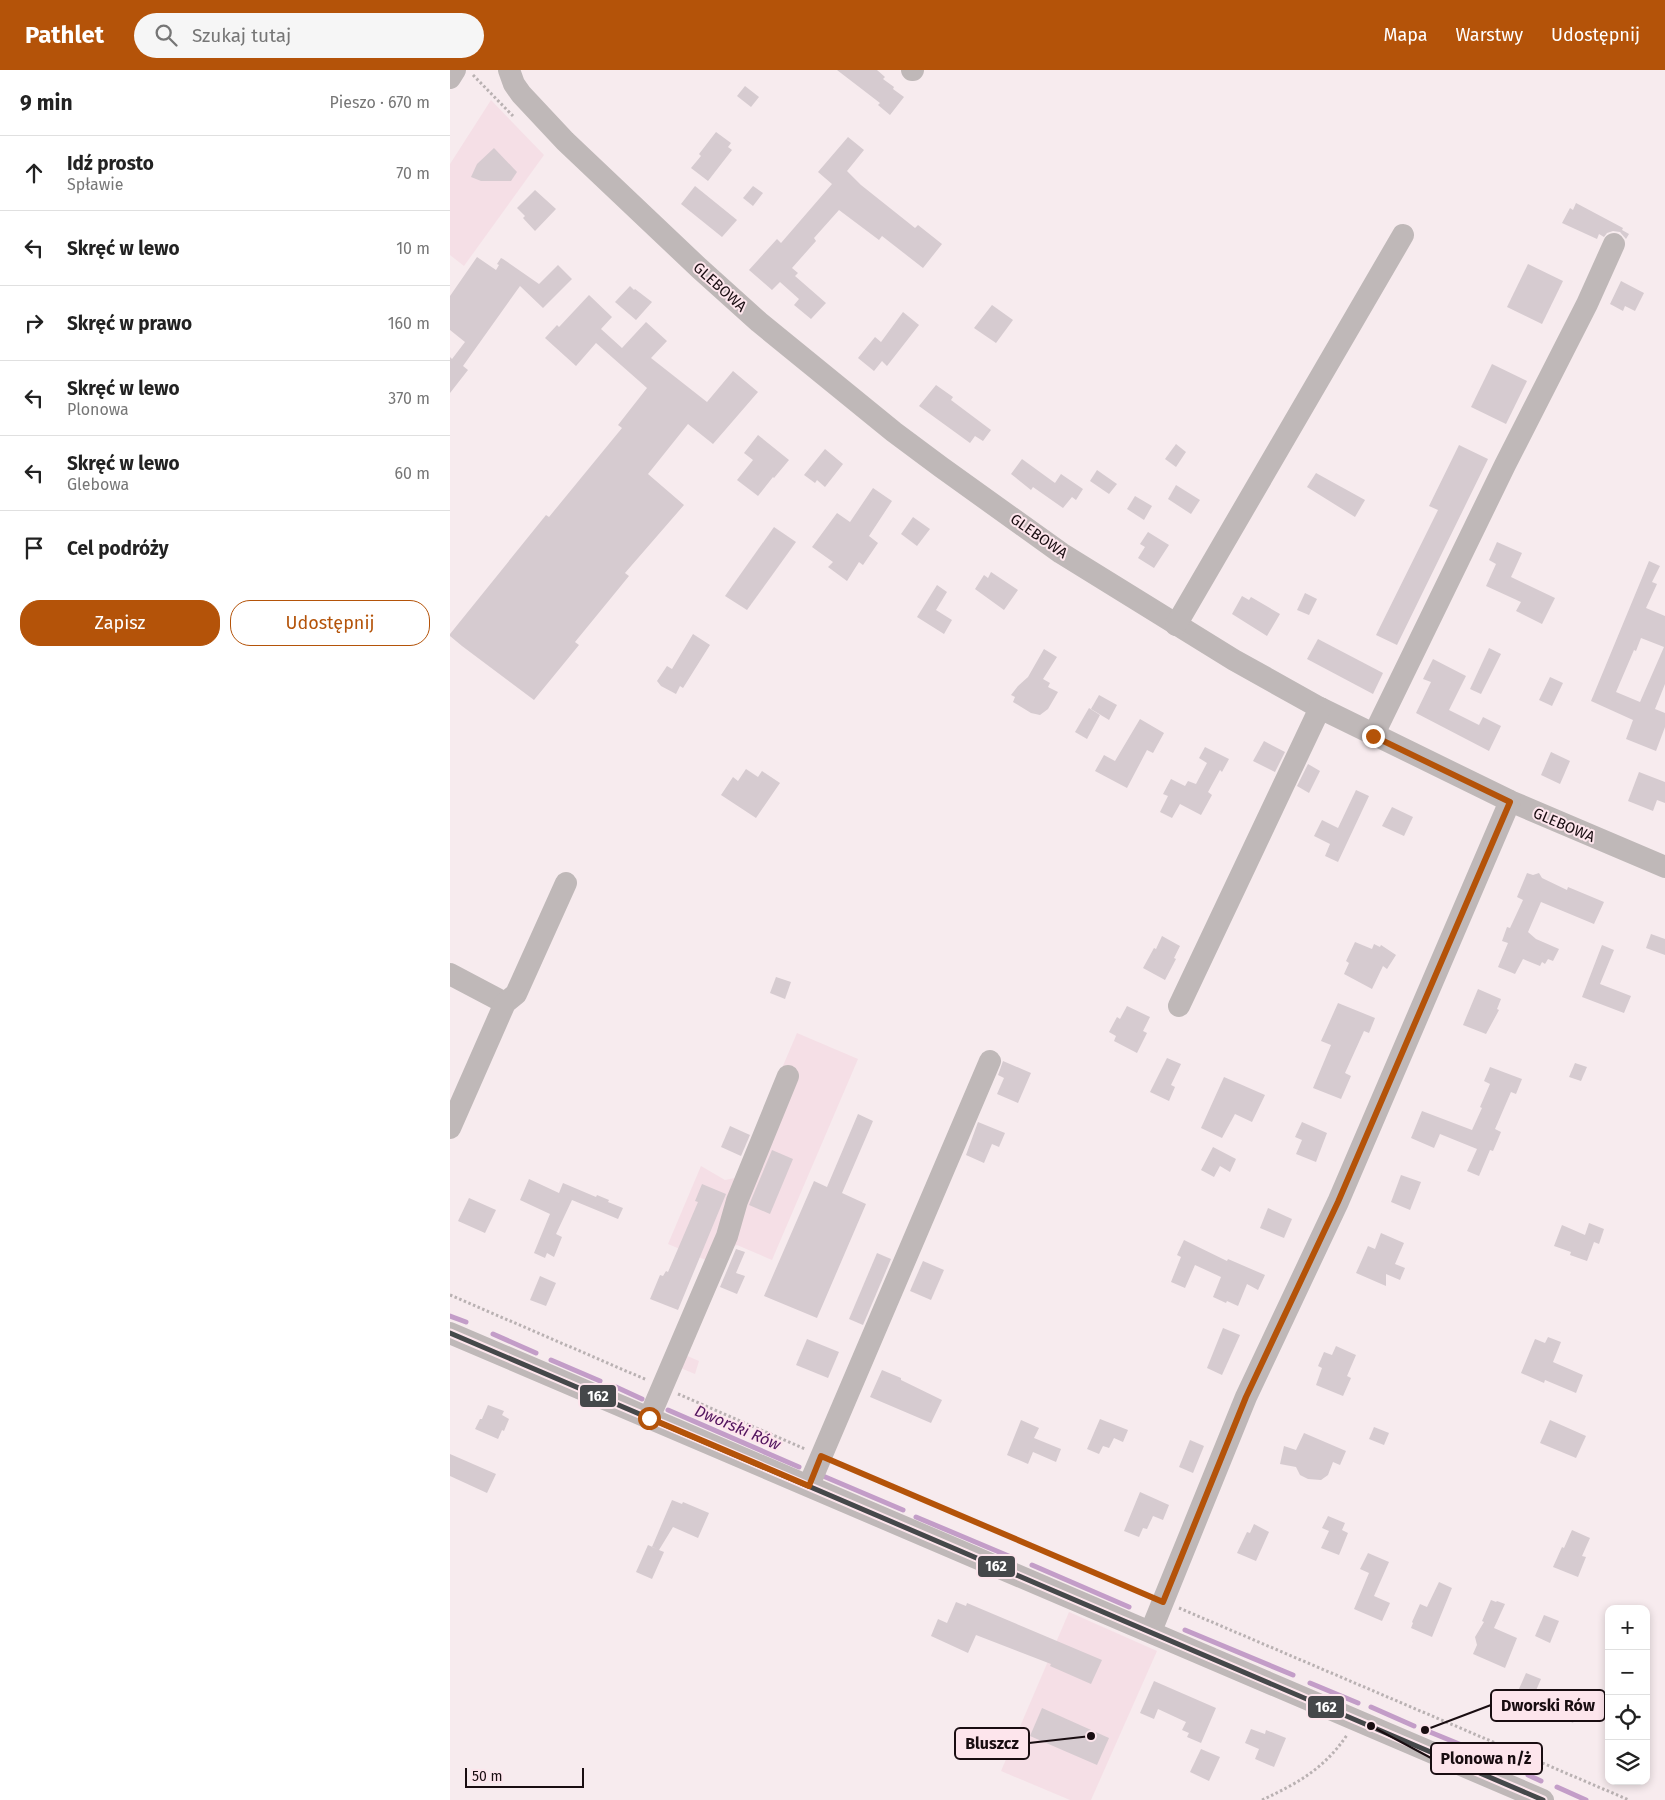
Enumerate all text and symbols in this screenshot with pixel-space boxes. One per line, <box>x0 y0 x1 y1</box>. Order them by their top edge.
search box <box>134 13 484 58</box>
text: Pathlet <box>25 21 104 49</box>
icon: search <box>152 21 180 49</box>
text: Szukaj tutaj <box>192 24 291 47</box>
text: Mapa <box>1383 24 1428 46</box>
text: Warstwy <box>1456 24 1523 46</box>
text: Udostępnij <box>1551 24 1640 46</box>
text: 9 min <box>20 90 73 116</box>
text: Pieszo · 670 m <box>330 93 430 112</box>
text: Idź prosto <box>67 152 154 175</box>
icon: ahead <box>20 159 48 187</box>
text: 70 m <box>396 164 430 183</box>
text: Spławie <box>67 175 123 194</box>
icon: left <box>20 234 48 262</box>
text: Skręć w lewo <box>67 237 180 260</box>
text: 10 m <box>396 239 430 258</box>
street label: GLEBOWA <box>690 258 751 316</box>
icon: right <box>20 309 48 337</box>
text: Skręć w prawo <box>67 312 192 335</box>
text: 160 m <box>388 314 430 333</box>
text: Skręć w lewo <box>67 377 180 400</box>
icon: left <box>20 384 48 412</box>
text: 370 m <box>388 389 430 408</box>
text: Plonowa <box>67 400 129 419</box>
text: Skręć w lewo <box>67 452 180 475</box>
icon: left <box>20 459 48 487</box>
text: 60 m <box>395 464 430 483</box>
text: Glebowa <box>67 475 129 494</box>
street label: GLEBOWA <box>1007 510 1071 562</box>
icon: arrive <box>20 534 48 562</box>
text: Cel podróży <box>67 537 169 560</box>
button: Zapisz <box>20 600 220 646</box>
button: Udostępnij <box>230 600 430 646</box>
route end <box>1362 725 1385 748</box>
street label: GLEBOWA <box>1530 804 1598 846</box>
line badge: 162 <box>579 1384 617 1408</box>
text: 162 <box>587 1388 609 1405</box>
water label: Dworski Rów <box>692 1401 784 1454</box>
route start <box>638 1407 661 1430</box>
line badge: 162 <box>977 1555 1016 1578</box>
text: 162 <box>985 1558 1007 1575</box>
map controls <box>1605 1605 1650 1785</box>
button: + <box>1605 1605 1650 1650</box>
button: − <box>1605 1650 1650 1695</box>
callout: Dworski Rów <box>1491 1690 1605 1721</box>
line badge: 162 <box>1307 1695 1345 1719</box>
button: locate <box>1605 1695 1650 1740</box>
text: Dworski Rów <box>1501 1696 1595 1715</box>
text: 162 <box>1315 1699 1337 1716</box>
callout: Bluszcz <box>955 1728 1029 1759</box>
text: Bluszcz <box>965 1734 1020 1753</box>
button: layers <box>1605 1740 1650 1785</box>
callout: Plonowa n/ż <box>1431 1743 1542 1774</box>
text: Plonowa n/ż <box>1441 1749 1532 1768</box>
scale bar <box>465 1765 584 1788</box>
text: 50 m <box>472 1768 503 1785</box>

